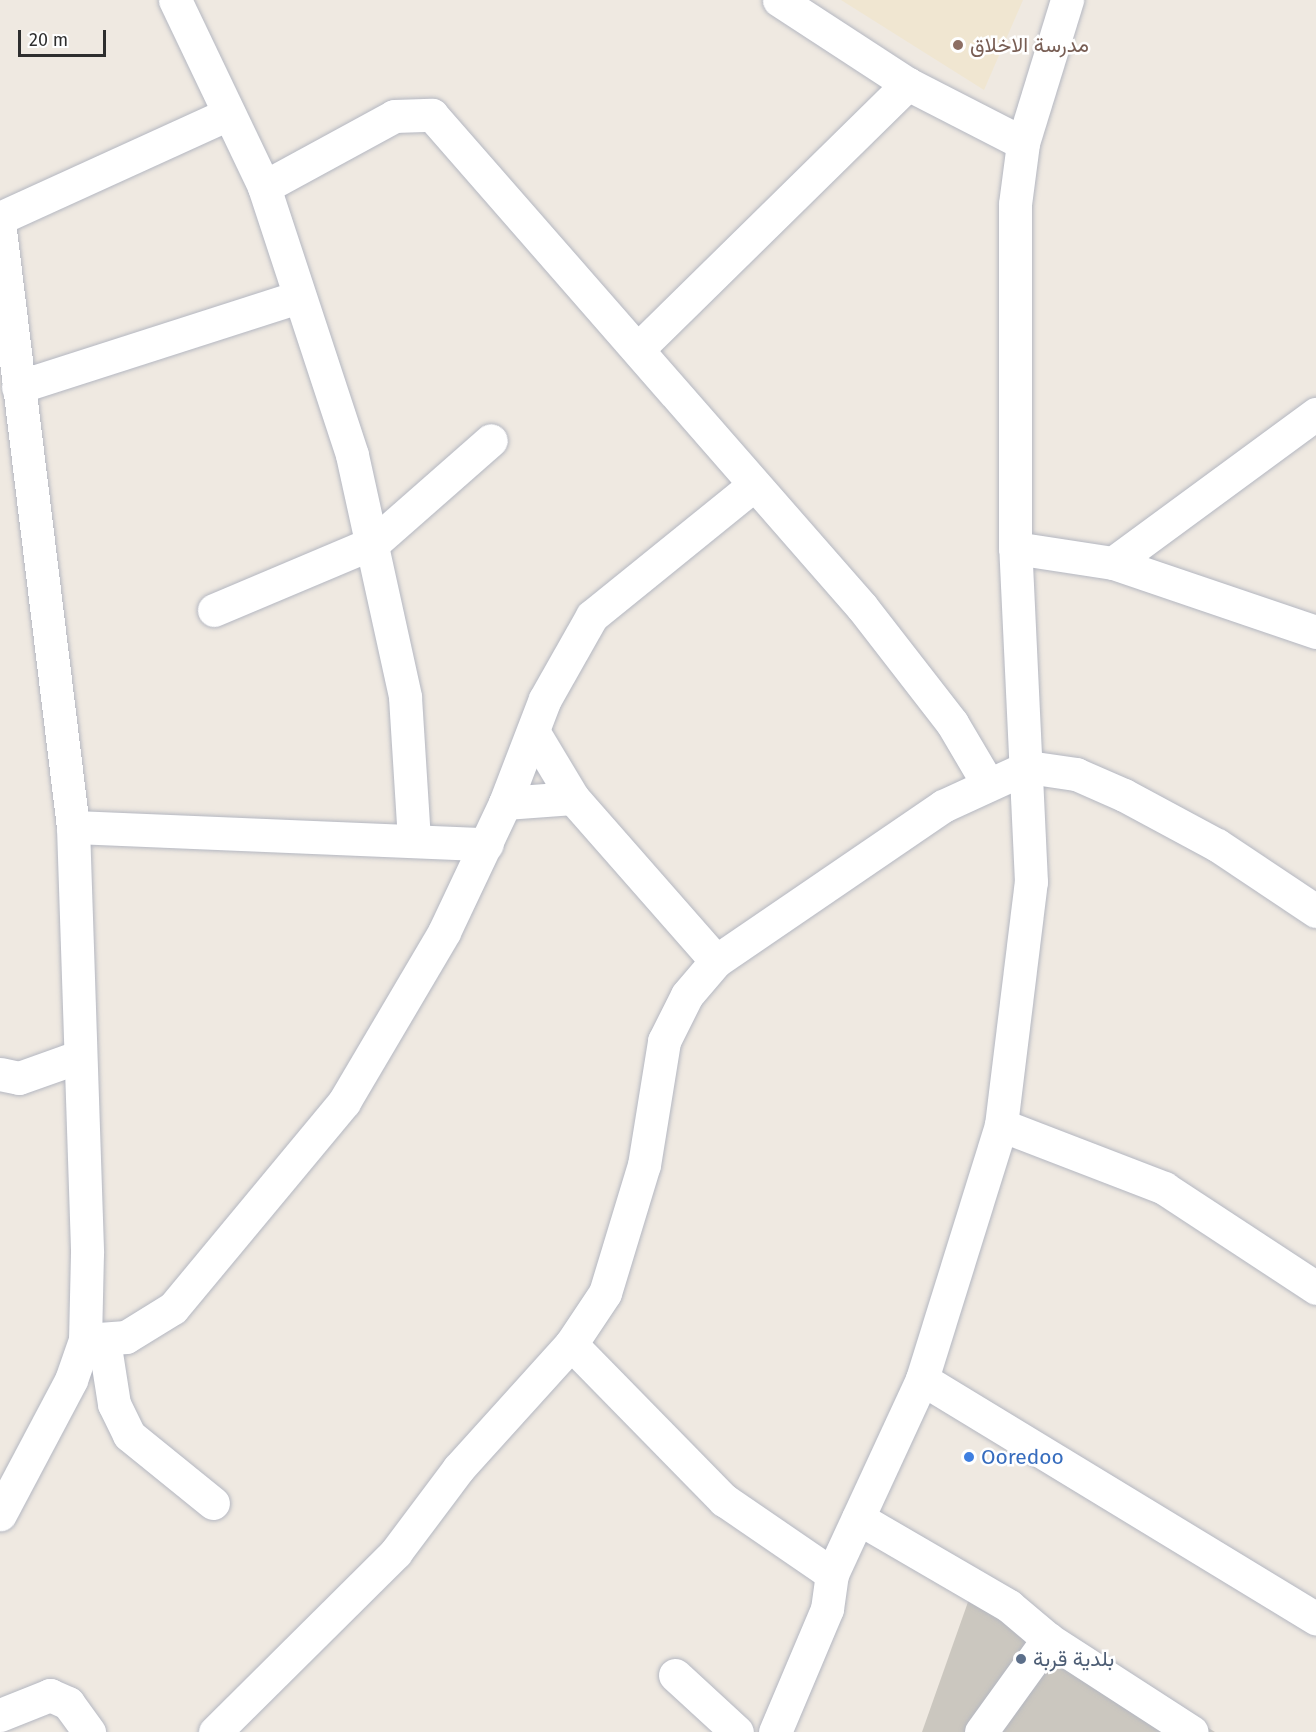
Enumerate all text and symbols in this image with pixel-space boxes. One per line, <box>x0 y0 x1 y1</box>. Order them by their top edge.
scale bar <box>21 18 110 56</box>
text: 20 m <box>29 29 68 51</box>
place label: مدرسة الاخلاق <box>970 32 1089 58</box>
marker: مدرسة الاخلاق <box>951 38 965 52</box>
place label: Ooredoo <box>981 1444 1064 1470</box>
marker: Ooredoo <box>962 1450 976 1464</box>
place label: بلدية قربة <box>1033 1646 1114 1672</box>
marker: بلدية قربة <box>1014 1652 1028 1666</box>

